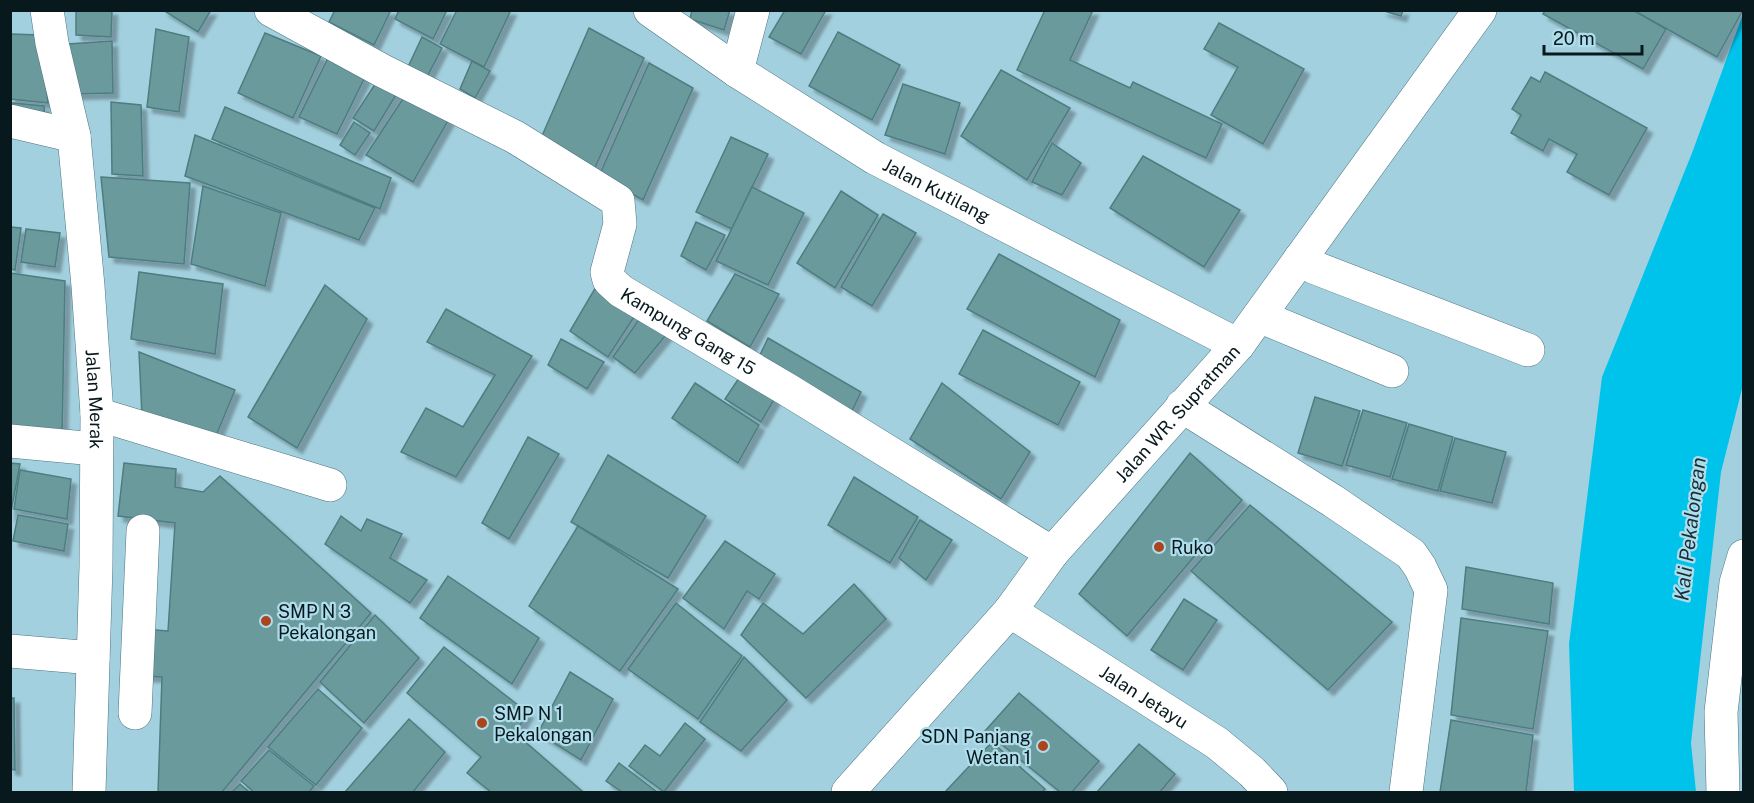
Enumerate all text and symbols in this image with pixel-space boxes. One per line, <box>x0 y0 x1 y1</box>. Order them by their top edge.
scale bar <box>1544 18 1642 56</box>
text: 20 m <box>1553 28 1595 49</box>
street label: Jalan Kutilang <box>880 154 994 226</box>
street label: Kampung Gang 15 <box>617 283 759 379</box>
street label: Jalan WR. Supratman <box>1110 340 1244 486</box>
street label: Jalan Merak <box>82 349 108 449</box>
water label: Kali Pekalongan <box>1669 456 1711 602</box>
place label: Ruko <box>1171 537 1213 558</box>
marker: Ruko <box>1152 540 1166 554</box>
place label: SMP N 3 Pekalongan <box>278 601 376 643</box>
marker: SMP N 3 Pekalongan <box>259 614 273 628</box>
street label: Jalan Jetayu <box>1096 661 1192 732</box>
place label: SMP N 1 Pekalongan <box>494 703 592 745</box>
marker: SMP N 1 Pekalongan <box>475 716 489 730</box>
place label: SDN Panjang Wetan 1 <box>921 726 1031 768</box>
marker: SDN Panjang Wetan 1 <box>1036 739 1050 753</box>

